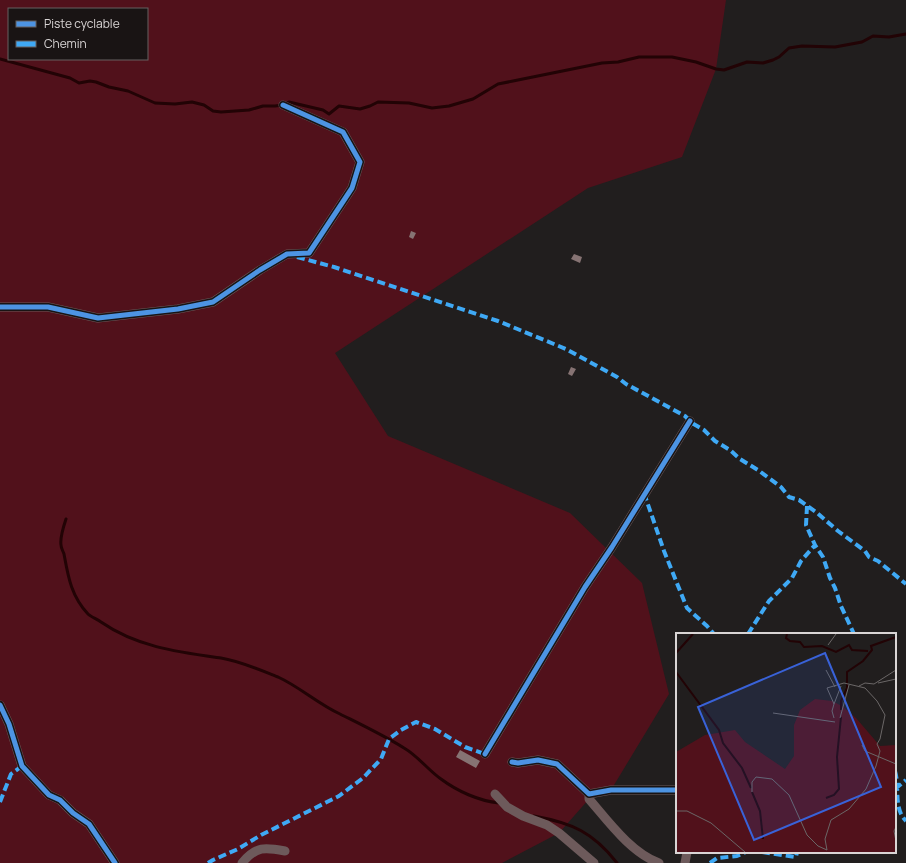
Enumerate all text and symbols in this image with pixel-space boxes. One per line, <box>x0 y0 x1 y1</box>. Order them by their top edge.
legend <box>8 8 148 60</box>
text: Piste cyclable <box>44 15 120 32</box>
text: Chemin <box>44 35 87 52</box>
inset map <box>676 633 896 853</box>

